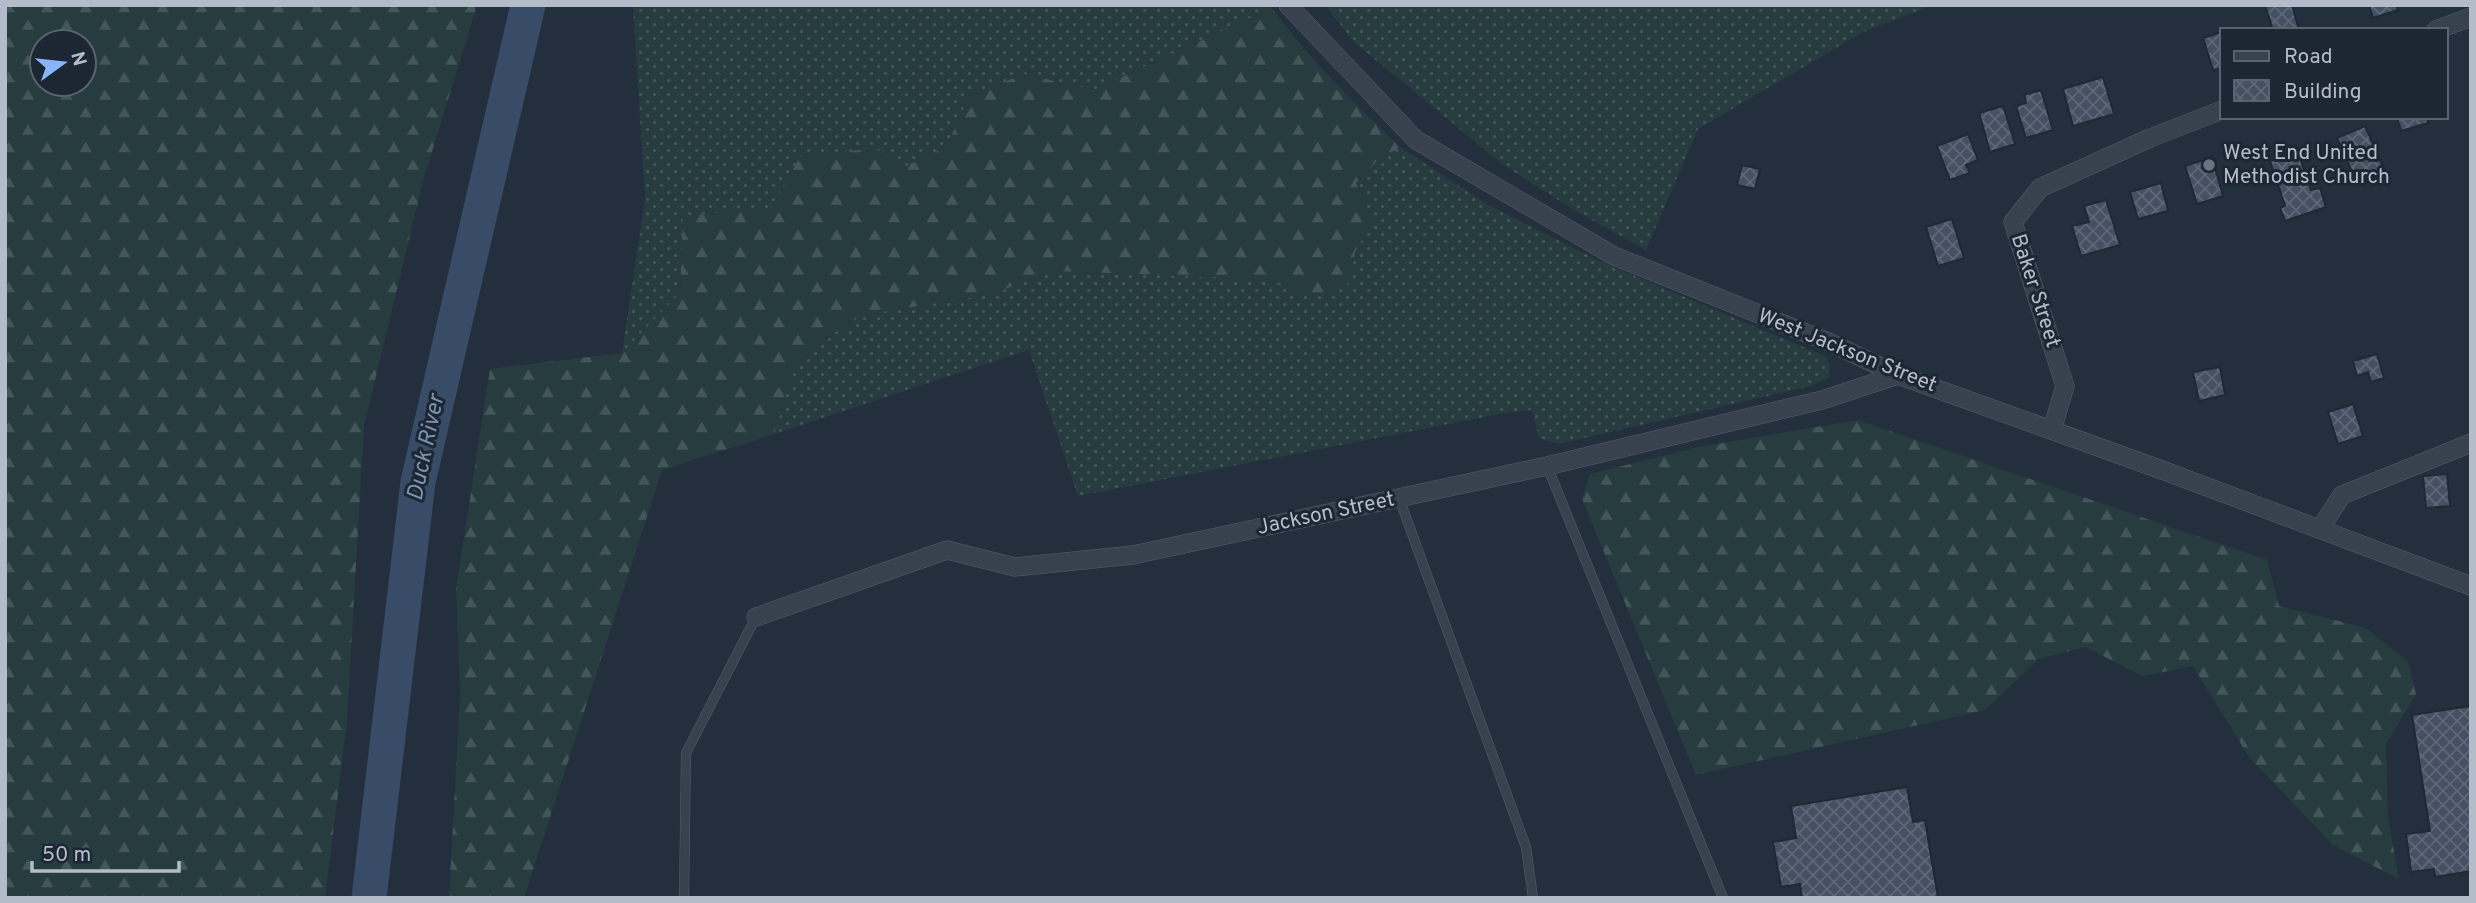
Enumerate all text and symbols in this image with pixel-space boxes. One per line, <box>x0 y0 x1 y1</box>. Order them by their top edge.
north arrow <box>28 28 98 98</box>
legend <box>2220 28 2448 119</box>
text: Road <box>2284 44 2333 71</box>
text: N <box>64 49 91 69</box>
text: Building <box>2284 79 2362 106</box>
place label: West End United Methodist Church <box>2223 140 2390 191</box>
marker: West End United Methodist Church <box>2201 157 2217 173</box>
street label: Baker Street <box>2004 231 2066 351</box>
street label: West Jackson Street <box>1754 303 1940 399</box>
water label: Duck River <box>402 390 453 504</box>
street label: Jackson Street <box>1255 486 1397 542</box>
scale bar <box>32 830 178 874</box>
text: 50 m <box>42 842 91 869</box>

